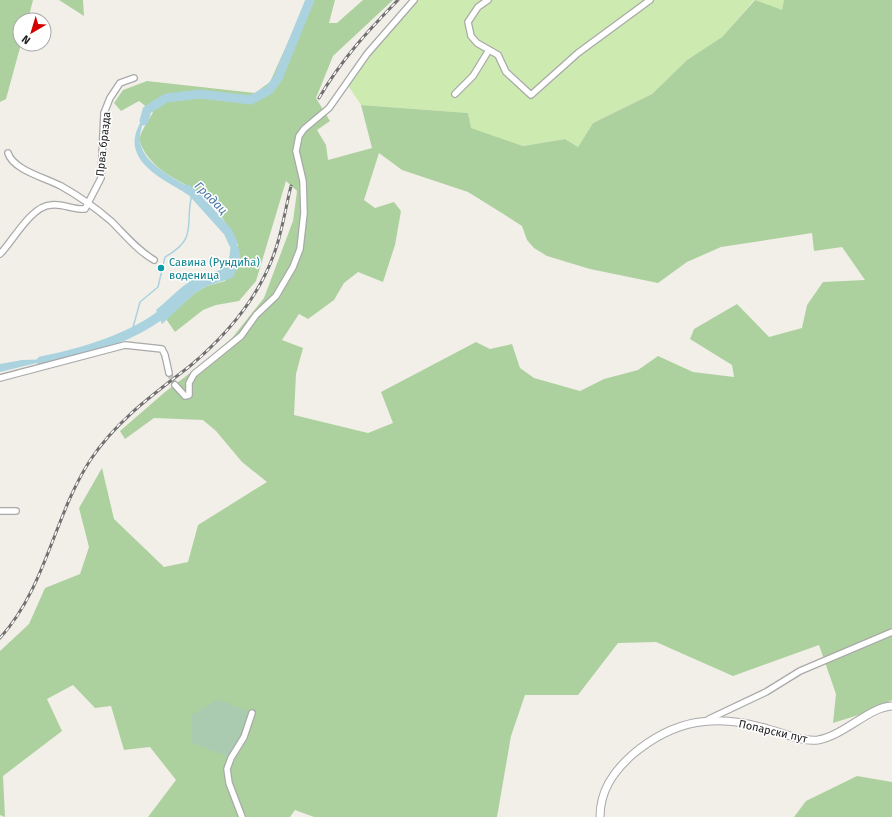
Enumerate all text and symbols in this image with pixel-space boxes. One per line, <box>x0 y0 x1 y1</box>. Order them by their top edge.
north arrow <box>12 12 52 52</box>
text: N <box>19 32 33 47</box>
street label: Прва бразда <box>94 111 113 177</box>
water label: Градац <box>192 179 230 217</box>
place label: Савина (Рундића) воденица <box>169 256 260 282</box>
marker: Савина (Рундића) воденица <box>156 263 166 273</box>
street label: Попарски пут <box>737 717 809 746</box>

